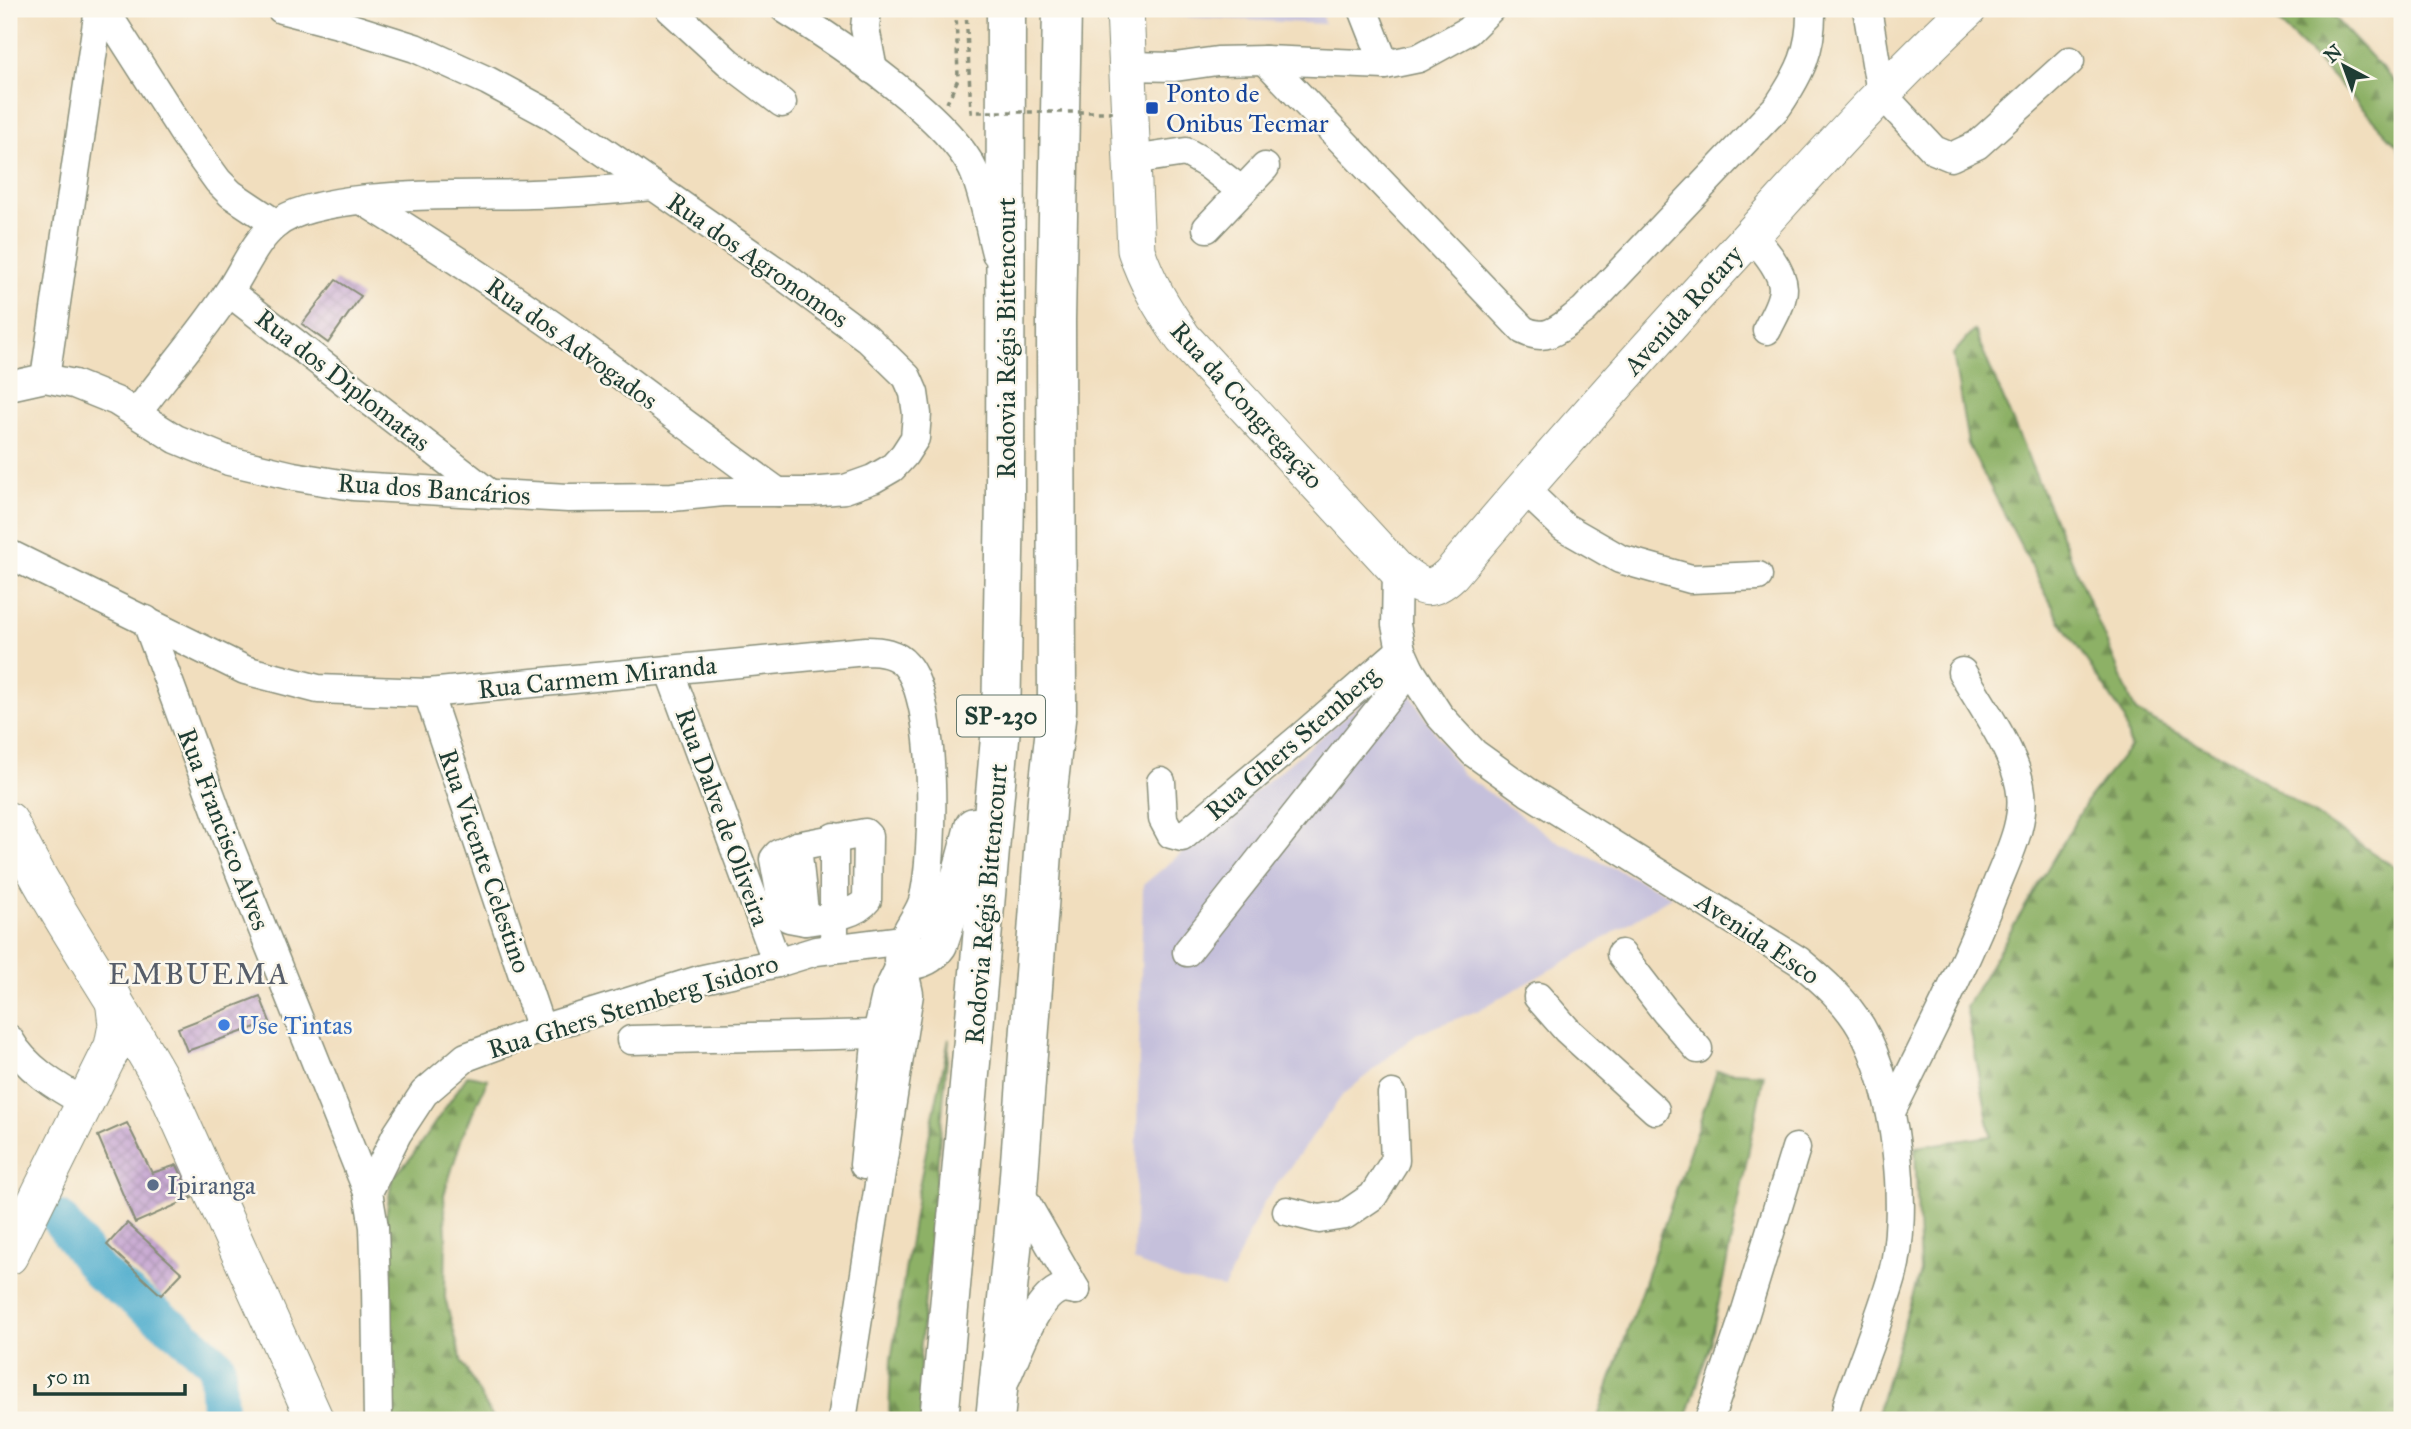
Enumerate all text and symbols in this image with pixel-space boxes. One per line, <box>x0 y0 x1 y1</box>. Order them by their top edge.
north arrow <box>2310 32 2380 102</box>
text: N <box>2320 40 2347 68</box>
place label: Ponto de Onibus Tecmar <box>1166 77 1329 139</box>
marker: Ponto de Onibus Tecmar <box>1144 100 1160 116</box>
street label: Rua dos Agronomos <box>661 185 855 335</box>
street label: Rodovia Régis Bittencourt <box>990 197 1022 479</box>
street label: Avenida Rotary <box>1616 238 1750 382</box>
street label: Rua dos Advogados <box>480 270 664 416</box>
street label: Rua dos Diplomatas <box>249 302 437 458</box>
street label: Rua da Congregação <box>1163 315 1331 495</box>
street label: Rua dos Bancários <box>336 466 532 512</box>
street label: Rua Carmem Miranda <box>476 649 718 705</box>
street label: Rua Ghers Stemberg <box>1199 658 1386 827</box>
road number: SP-230 <box>957 696 1045 736</box>
street label: Rua Dalve de Oliveira <box>669 704 777 930</box>
street label: Rua Francisco Alves <box>171 723 277 935</box>
street label: Rua Vicente Celestino <box>432 745 538 977</box>
street label: Rodovia Régis Bittencourt <box>958 762 1014 1046</box>
street label: Avenida Esco <box>1689 884 1826 991</box>
street label: Rua Ghers Stemberg Isidoro <box>484 947 782 1065</box>
district label: EMBUEMA <box>108 956 290 992</box>
place label: Use Tintas <box>238 1009 352 1041</box>
marker: Use Tintas <box>216 1017 232 1033</box>
place label: Ipiranga <box>167 1169 256 1201</box>
marker: Ipiranga <box>145 1177 161 1193</box>
scale bar <box>35 1352 186 1396</box>
text: 50 m <box>46 1364 91 1390</box>

